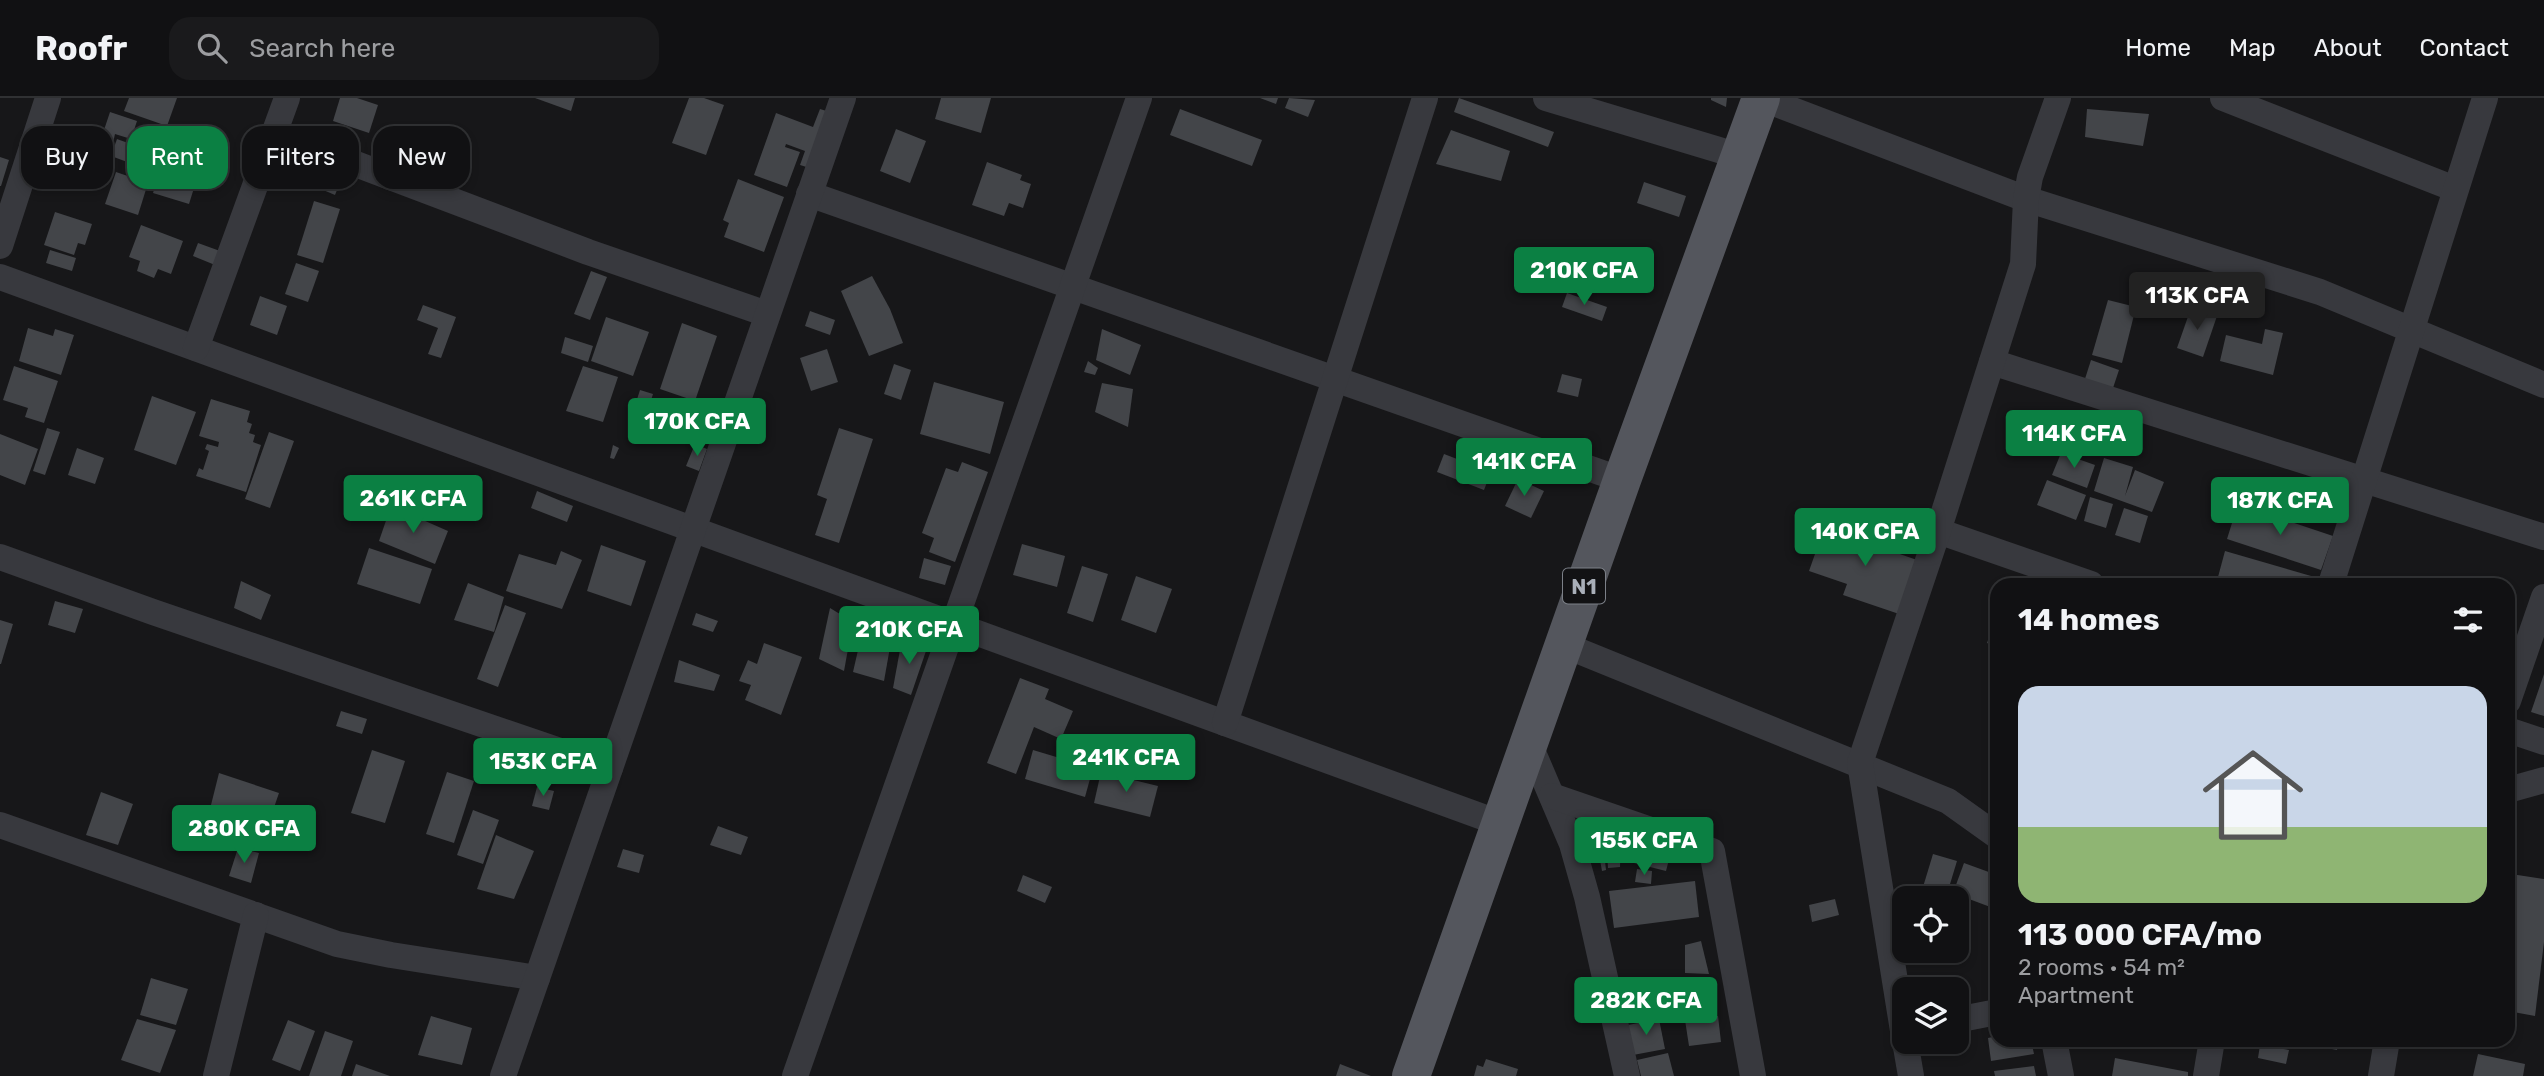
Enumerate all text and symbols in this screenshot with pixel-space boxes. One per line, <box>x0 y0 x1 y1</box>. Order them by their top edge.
search box <box>169 17 659 80</box>
text: Roofr <box>35 29 127 68</box>
icon: search <box>193 29 231 67</box>
text: Search here <box>249 33 395 64</box>
text: Home <box>2125 34 2191 62</box>
text: Map <box>2229 34 2276 62</box>
text: About <box>2314 34 2382 62</box>
text: Contact <box>2420 34 2509 62</box>
chip: Buy <box>21 126 113 189</box>
chip: Rent <box>127 126 228 189</box>
chip: Filters <box>242 126 359 189</box>
chip: New <box>373 126 470 189</box>
pin: 210K CFA <box>1512 248 1656 307</box>
text: 210K CFA <box>1530 256 1638 284</box>
pin: 113K CFA <box>2125 272 2269 332</box>
text: 113K CFA <box>2145 281 2249 309</box>
pin: 170K CFA <box>625 398 769 458</box>
text: 170K CFA <box>644 407 750 435</box>
pin: 114K CFA <box>2002 410 2146 470</box>
text: 114K CFA <box>2022 419 2126 447</box>
pin: 141K CFA <box>1452 438 1596 498</box>
text: 141K CFA <box>1472 447 1576 475</box>
pin: 261K CFA <box>341 476 485 535</box>
pin: 187K CFA <box>2208 478 2352 537</box>
text: 261K CFA <box>360 484 466 512</box>
text: 187K CFA <box>2227 486 2333 514</box>
pin: 140K CFA <box>1793 508 1937 568</box>
text: 140K CFA <box>1811 517 1919 545</box>
road number: N1 <box>1563 568 1605 603</box>
icon: filters <box>2449 601 2487 639</box>
text: 14 homes <box>2018 602 2160 638</box>
pin: 210K CFA <box>837 606 981 666</box>
text: 210K CFA <box>855 615 963 643</box>
icon: home <box>2190 732 2316 858</box>
pin: 241K CFA <box>1054 734 1198 794</box>
pin: 153K CFA <box>471 738 615 798</box>
text: 241K CFA <box>1072 743 1180 771</box>
text: 153K CFA <box>489 747 597 775</box>
pin: 280K CFA <box>172 806 316 865</box>
text: 280K CFA <box>188 814 300 842</box>
pin: 155K CFA <box>1572 818 1716 877</box>
text: 155K CFA <box>1590 826 1698 854</box>
map controls <box>1892 886 1969 1054</box>
button: locate <box>1892 886 1969 963</box>
text: 113 000 CFA/mo <box>2018 917 2262 953</box>
text: 2 rooms · 54 m² <box>2018 953 2185 981</box>
button: layers <box>1892 977 1969 1054</box>
pin: 282K CFA <box>1574 978 1718 1037</box>
text: Apartment <box>2018 981 2134 1009</box>
text: 282K CFA <box>1590 986 1702 1014</box>

